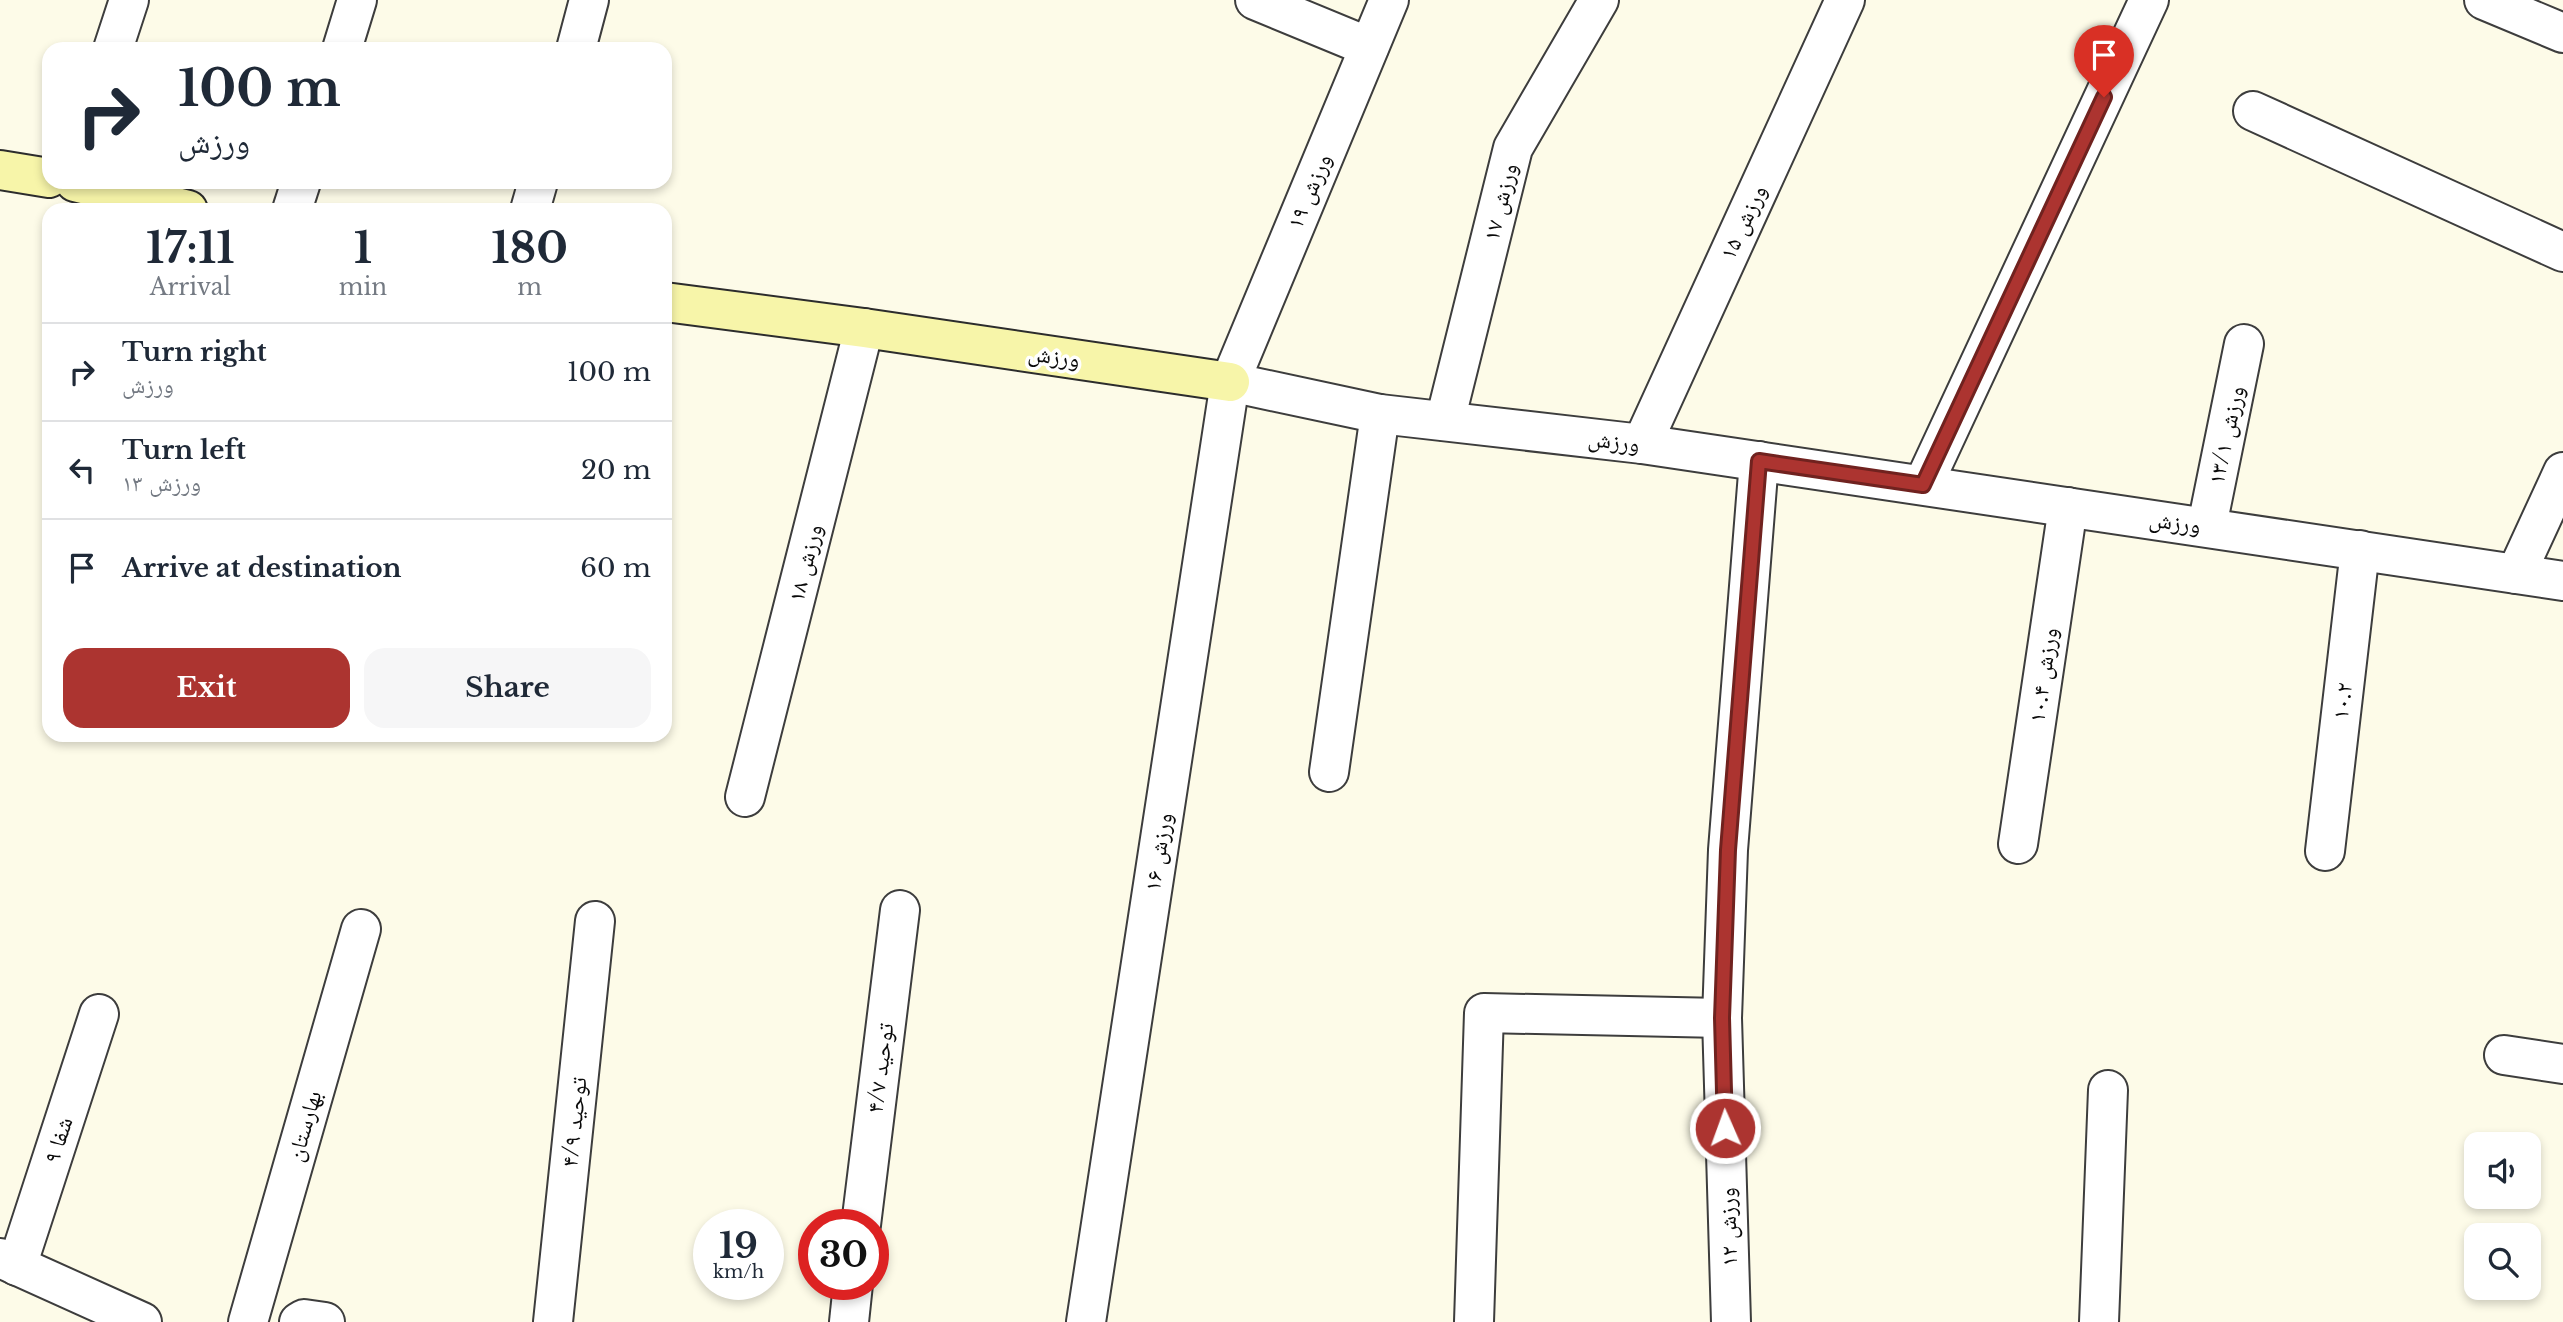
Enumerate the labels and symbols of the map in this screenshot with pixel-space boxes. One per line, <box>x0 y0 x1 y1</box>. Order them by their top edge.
pin <box>2074 25 2134 97</box>
street label: ورزش ۱۹ <box>1281 149 1337 233</box>
street label: ورزش ۱۷ <box>1477 160 1523 244</box>
street label: ورزش ۱۵ <box>1714 180 1772 264</box>
street label: ورزش <box>1026 339 1082 373</box>
street label: ورزش ۱۳/۱ <box>2202 383 2250 487</box>
street label: ورزش <box>1587 424 1641 458</box>
street label: ورزش <box>2147 505 2203 539</box>
street label: ورزش ۱۸ <box>782 521 828 605</box>
street label: ورزش ۱۰.۴ <box>2022 626 2064 724</box>
street label: ۱۰.۲ <box>2326 681 2358 721</box>
street label: ورزش ۱۶ <box>1138 811 1178 893</box>
street label: توحید ۴/۷ <box>861 1021 899 1115</box>
street label: توحید ۴/۹ <box>555 1075 593 1168</box>
street label: بهارستان <box>281 1087 327 1165</box>
position arrow <box>1688 1091 1762 1165</box>
street label: شفا ۹ <box>37 1113 79 1167</box>
street label: ورزش ۱۲ <box>1713 1187 1743 1267</box>
speed limit sign: 30 <box>798 1209 889 1300</box>

